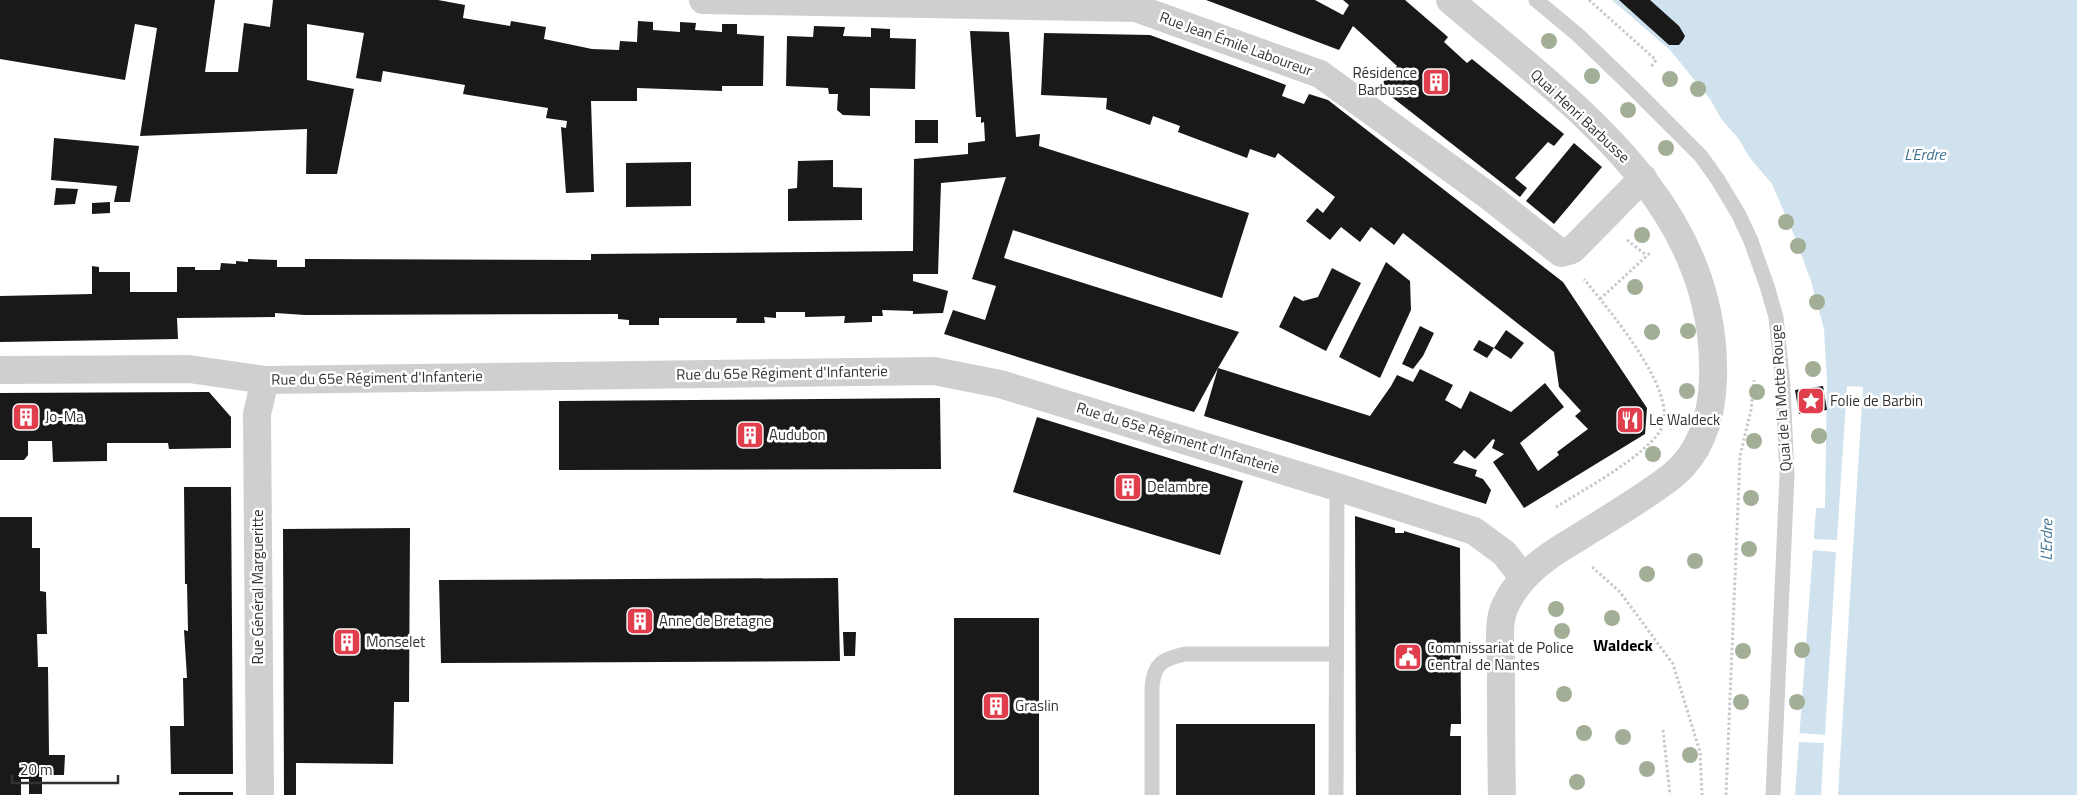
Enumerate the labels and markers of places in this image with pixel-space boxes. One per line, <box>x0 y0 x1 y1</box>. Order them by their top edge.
place label: Résidence Barbusse <box>1352 61 1417 101</box>
building icon: Résidence Barbusse <box>1421 67 1451 97</box>
place icon: Folie de Barbin <box>1796 386 1826 416</box>
place label: Folie de Barbin <box>1830 389 1923 412</box>
building icon: Jo-Ma <box>11 402 41 432</box>
place label: Jo-Ma <box>45 405 84 428</box>
restaurant icon: Le Waldeck <box>1615 405 1645 435</box>
place label: Le Waldeck <box>1649 408 1720 431</box>
building icon: Audubon <box>735 420 765 450</box>
place label: Audubon <box>769 423 826 446</box>
building icon: Delambre <box>1113 472 1143 502</box>
place label: Delambre <box>1147 475 1208 498</box>
building icon: Anne de Bretagne <box>625 606 655 636</box>
place label: Anne de Bretagne <box>659 609 772 632</box>
building icon: Monselet <box>332 627 362 657</box>
place label: Monselet <box>366 630 426 653</box>
place label: Commissariat de Police Central de Nantes <box>1427 636 1574 676</box>
public building icon: Commissariat de Police Central de Nantes <box>1393 642 1423 672</box>
building icon: Graslin <box>981 691 1011 721</box>
place label: Graslin <box>1015 694 1059 717</box>

